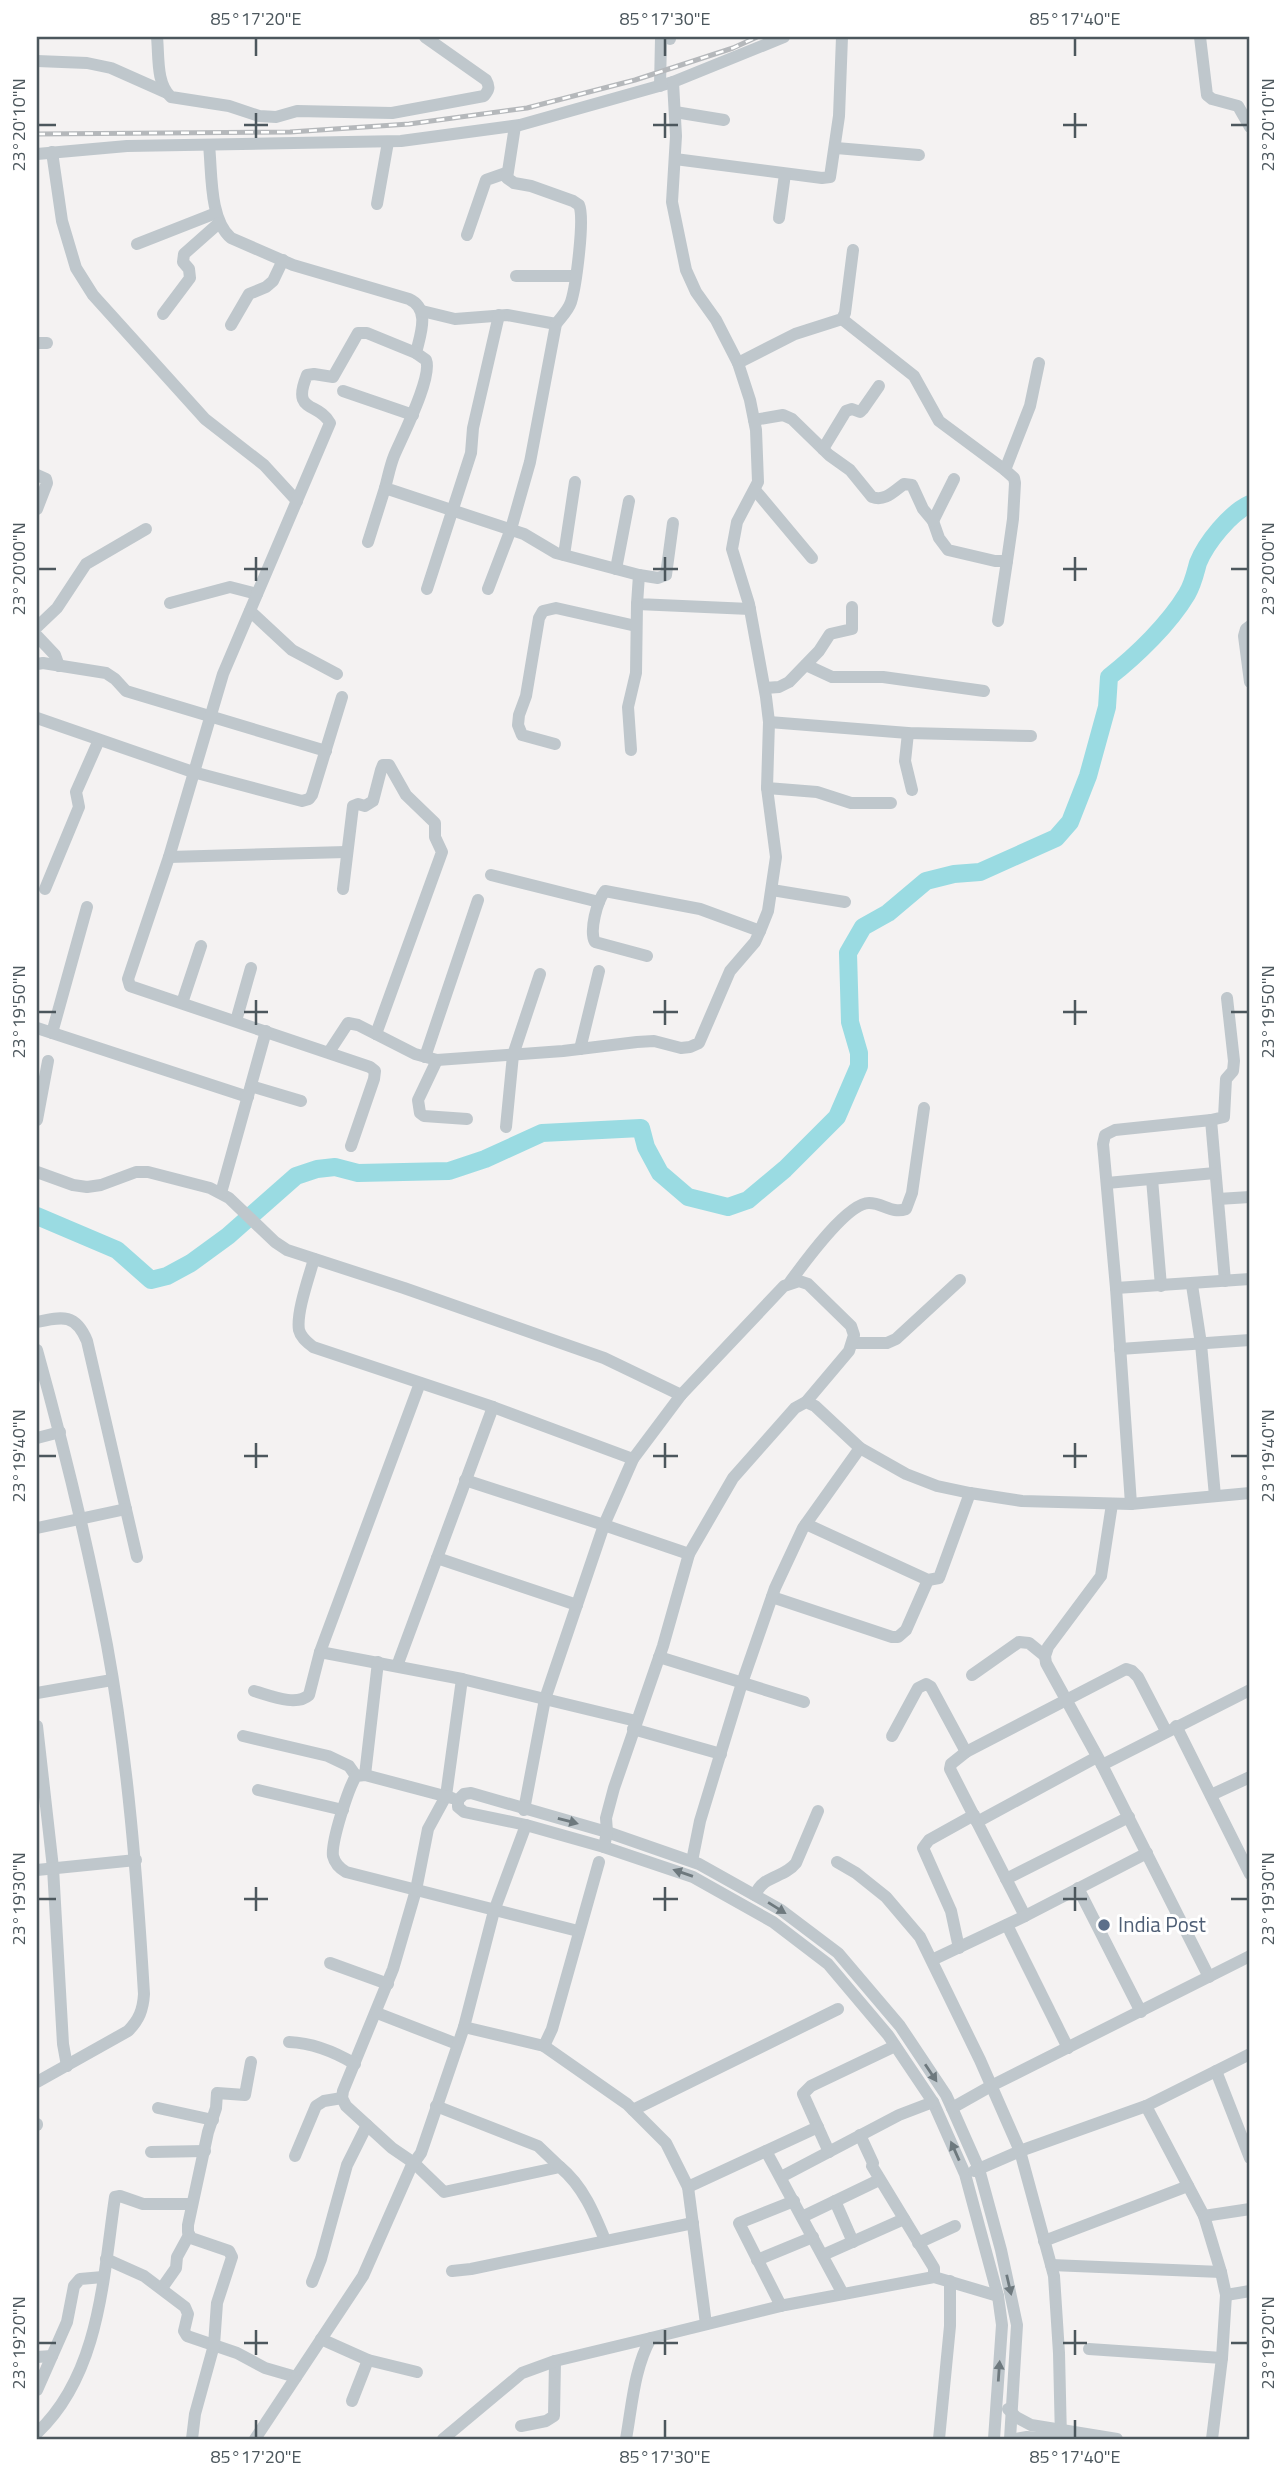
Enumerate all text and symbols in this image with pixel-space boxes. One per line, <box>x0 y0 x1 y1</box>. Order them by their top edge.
text: 85°17'20"E <box>211 5 302 32</box>
text: 85°17'30"E <box>620 5 711 32</box>
text: 85°17'40"E <box>1030 5 1121 32</box>
text: 23°20'10"N <box>5 78 32 172</box>
text: 23°20'10"N <box>1254 78 1281 172</box>
text: 23°20'00"N <box>5 522 32 616</box>
text: 23°20'00"N <box>1254 522 1281 616</box>
text: 23°19'50"N <box>5 965 32 1059</box>
text: 23°19'50"N <box>1254 965 1281 1059</box>
text: 23°19'40"N <box>5 1409 32 1503</box>
text: 23°19'40"N <box>1254 1409 1281 1503</box>
one-way arrow <box>558 1817 579 1827</box>
text: 23°19'30"N <box>5 1852 32 1946</box>
text: 23°19'30"N <box>1254 1852 1281 1946</box>
one-way arrow <box>672 1867 693 1878</box>
one-way arrow <box>767 1902 786 1915</box>
place label: India Post <box>1118 1908 1207 1940</box>
marker: India Post <box>1096 1917 1112 1933</box>
one-way arrow <box>924 2063 937 2083</box>
one-way arrow <box>949 2140 960 2161</box>
one-way arrow <box>1004 2274 1015 2296</box>
text: 23°19'20"N <box>5 2296 32 2390</box>
text: 23°19'20"N <box>1254 2296 1281 2390</box>
one-way arrow <box>994 2360 1005 2382</box>
text: 85°17'20"E <box>211 2443 302 2470</box>
text: 85°17'30"E <box>620 2443 711 2470</box>
text: 85°17'40"E <box>1030 2443 1121 2470</box>

